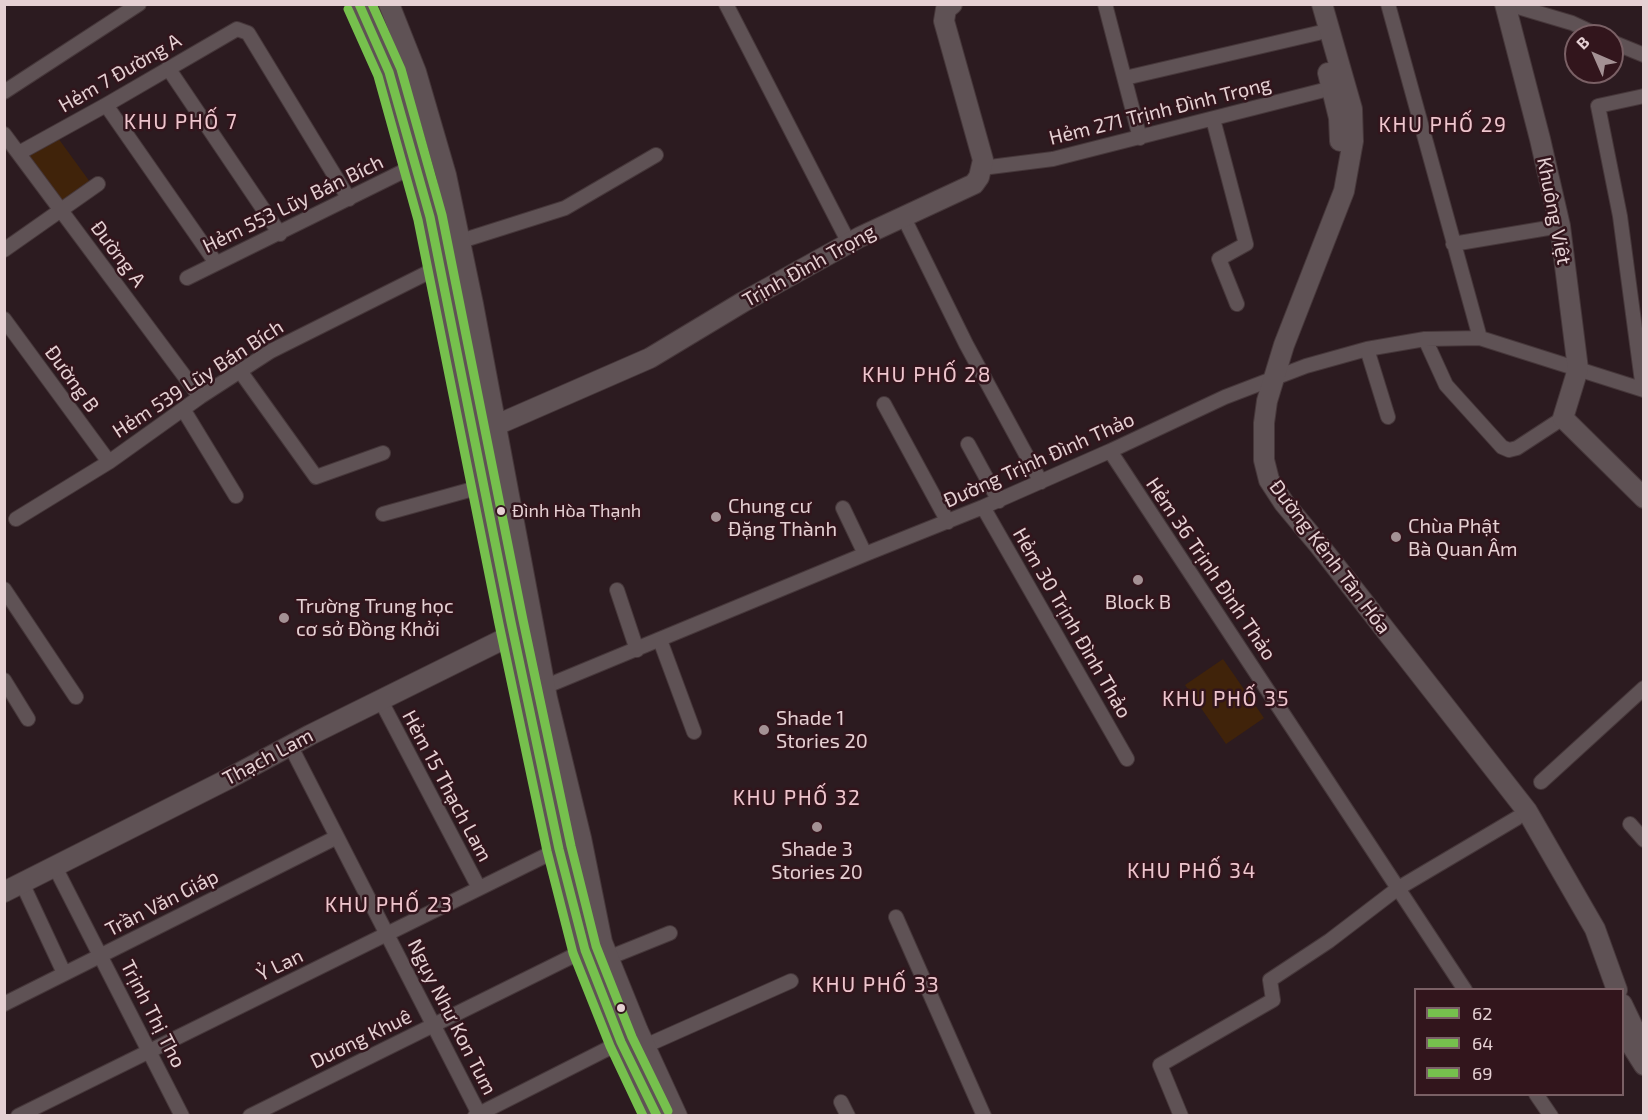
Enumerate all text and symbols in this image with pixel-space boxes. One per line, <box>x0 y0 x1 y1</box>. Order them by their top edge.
north arrow <box>1564 24 1624 84</box>
street label: Hẻm 7 Đường A <box>55 28 185 118</box>
text: B <box>1572 32 1593 53</box>
street label: Hẻm 271 Trịnh Đình Trọng <box>1046 72 1274 150</box>
district label: KHU PHỐ 7 <box>124 109 238 135</box>
district label: KHU PHỐ 29 <box>1378 112 1508 138</box>
street label: Hẻm 553 Lũy Bán Bích <box>199 150 387 258</box>
street label: Khuông Việt <box>1532 155 1576 267</box>
street label: Đường A <box>85 216 151 292</box>
street label: Trịnh Đình Trọng <box>738 220 880 312</box>
street label: Hẻm 539 Lũy Bán Bích <box>108 315 288 443</box>
street label: Đường B <box>40 341 104 417</box>
district label: KHU PHỐ 28 <box>862 362 992 388</box>
street label: Đường Trịnh Đình Thảo <box>940 407 1138 513</box>
street label: Hẻm 36 Trịnh Đình Thảo <box>1141 473 1281 665</box>
street label: Đường Kênh Tân Hóa <box>1264 475 1396 639</box>
place label: Chung cư Đặng Thành <box>728 494 837 541</box>
place label: Đình Hòa Thạnh <box>512 500 641 522</box>
marker: Đình Hòa Thạnh <box>495 505 507 517</box>
marker: Chung cư Đặng Thành <box>709 510 723 524</box>
place label: Chùa Phật Bà Quan Âm <box>1408 514 1518 561</box>
street label: Hẻm 30 Trịnh Đình Thảo <box>1008 524 1136 722</box>
marker: Chùa Phật Bà Quan Âm <box>1389 530 1403 544</box>
marker: Block B <box>1131 573 1145 587</box>
place label: Block B <box>1105 590 1171 614</box>
place label: Trường Trung học cơ sở Đồng Khởi <box>296 594 454 641</box>
marker: Trường Trung học cơ sở Đồng Khởi <box>277 611 291 625</box>
district label: KHU PHỐ 35 <box>1162 686 1290 712</box>
street label: Hẻm 15 Thạch Lam <box>397 706 497 866</box>
place label: Shade 1 Stories 20 <box>776 706 868 753</box>
street label: Thạch Lam <box>219 723 317 791</box>
marker: Shade 1 Stories 20 <box>757 723 771 737</box>
district label: KHU PHỐ 32 <box>733 785 861 811</box>
marker: Shade 3 Stories 20 <box>810 820 824 834</box>
place label: Shade 3 Stories 20 <box>771 837 863 884</box>
district label: KHU PHỐ 34 <box>1127 858 1257 884</box>
street label: Trần Văn Giáp <box>101 864 223 942</box>
district label: KHU PHỐ 23 <box>325 892 453 918</box>
street label: Ngụy Như Kon Tum <box>402 935 502 1099</box>
street label: Ỷ Lan <box>253 944 307 986</box>
street label: Trịnh Thị Tho <box>116 956 190 1072</box>
district label: KHU PHỐ 33 <box>812 972 940 998</box>
legend <box>1414 988 1624 1096</box>
unlabelled marker <box>615 1002 627 1014</box>
text: 62 <box>1472 1002 1492 1024</box>
street label: Dương Khuê <box>306 1004 416 1074</box>
text: 64 <box>1472 1032 1493 1054</box>
text: 69 <box>1472 1062 1493 1084</box>

